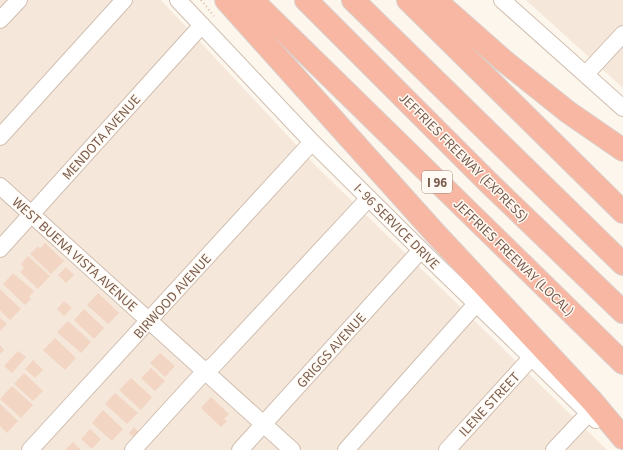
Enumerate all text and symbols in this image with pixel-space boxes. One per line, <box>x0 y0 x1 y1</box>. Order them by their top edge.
street label: JEFFRIES FREEWAY (EXPRESS) <box>394 88 533 227</box>
street label: MENDOTA AVENUE <box>58 90 146 185</box>
road number: I 96 <box>422 171 452 193</box>
street label: I- 96 SERVICE DRIVE <box>349 179 444 274</box>
street label: WEST BUENA VISTA AVENUE <box>7 193 142 317</box>
street label: JEFFRIES FREEWAY (LOCAL) <box>448 194 578 321</box>
street label: BIRWOOD AVENUE <box>129 250 216 344</box>
street label: GRIGGS AVENUE <box>292 309 371 393</box>
street label: ILENE STREET <box>454 368 525 441</box>

